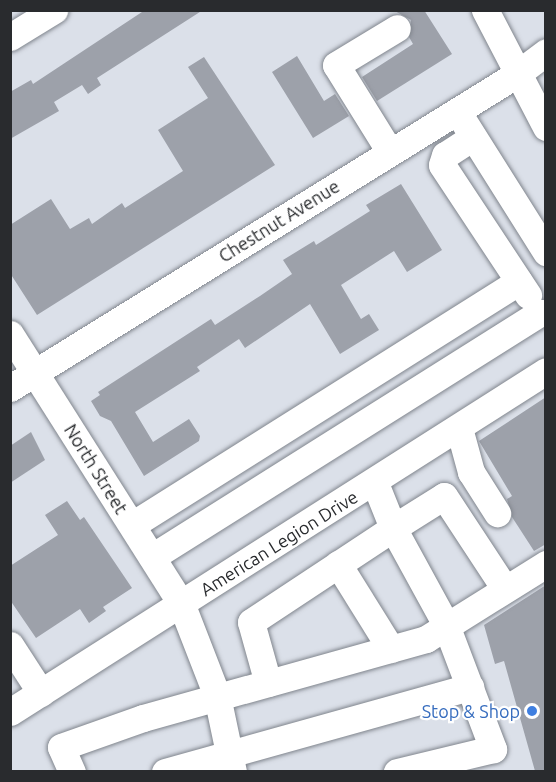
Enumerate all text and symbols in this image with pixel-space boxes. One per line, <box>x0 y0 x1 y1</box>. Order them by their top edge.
street label: Chestnut Avenue <box>215 175 343 267</box>
street label: North Street <box>60 420 132 518</box>
street label: American Legion Drive <box>196 486 362 600</box>
place label: Stop & Shop <box>422 700 520 722</box>
marker: Stop & Shop <box>525 704 539 718</box>

